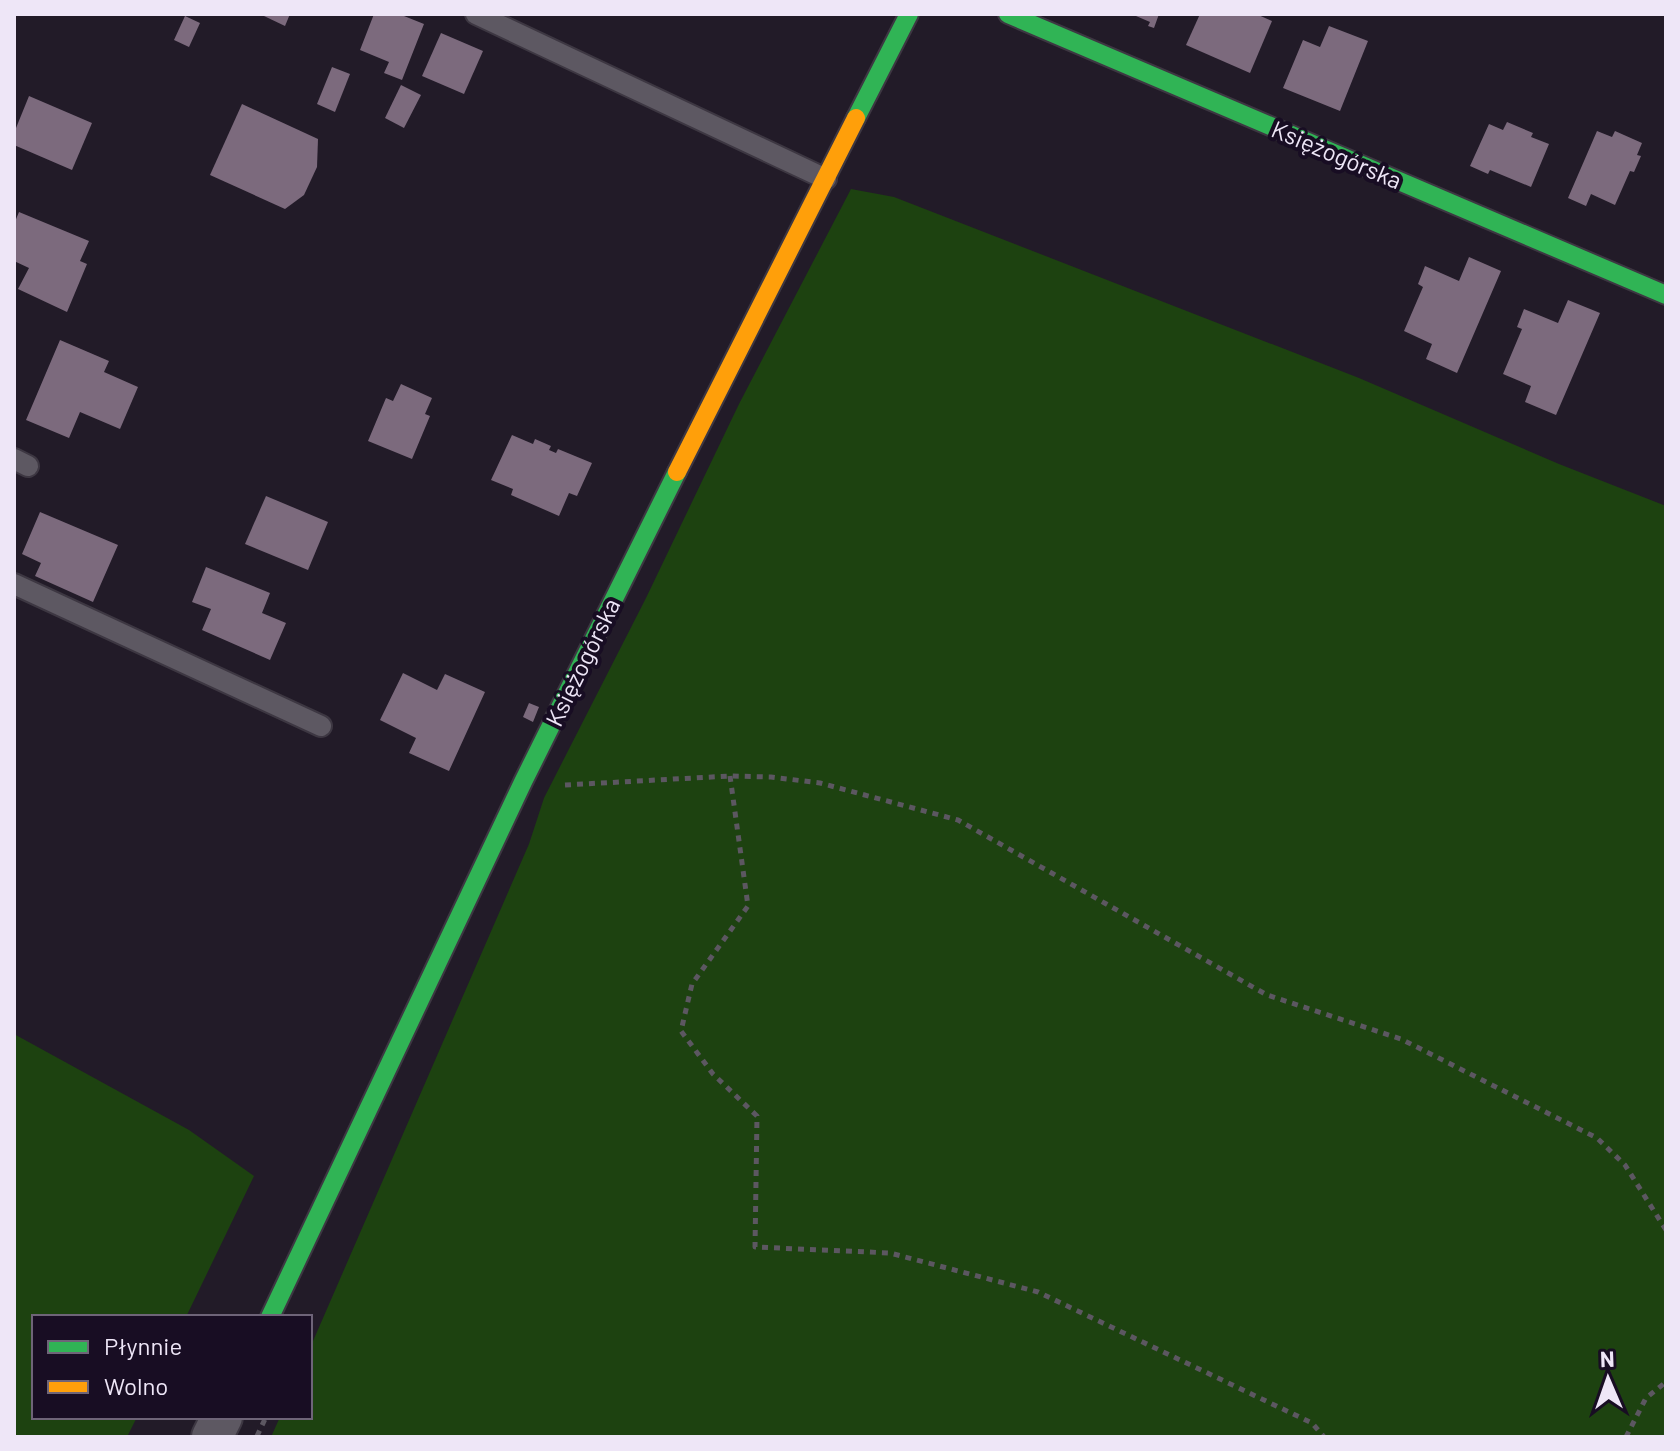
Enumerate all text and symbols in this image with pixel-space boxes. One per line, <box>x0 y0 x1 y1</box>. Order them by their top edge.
street label: Księżogórska <box>1267 114 1407 194</box>
street label: Księżogórska <box>539 593 625 731</box>
legend <box>32 1315 312 1419</box>
text: Płynnie <box>104 1331 182 1360</box>
north arrow <box>1568 1339 1648 1419</box>
text: N <box>1599 1345 1615 1371</box>
text: Wolno <box>104 1371 168 1400</box>

